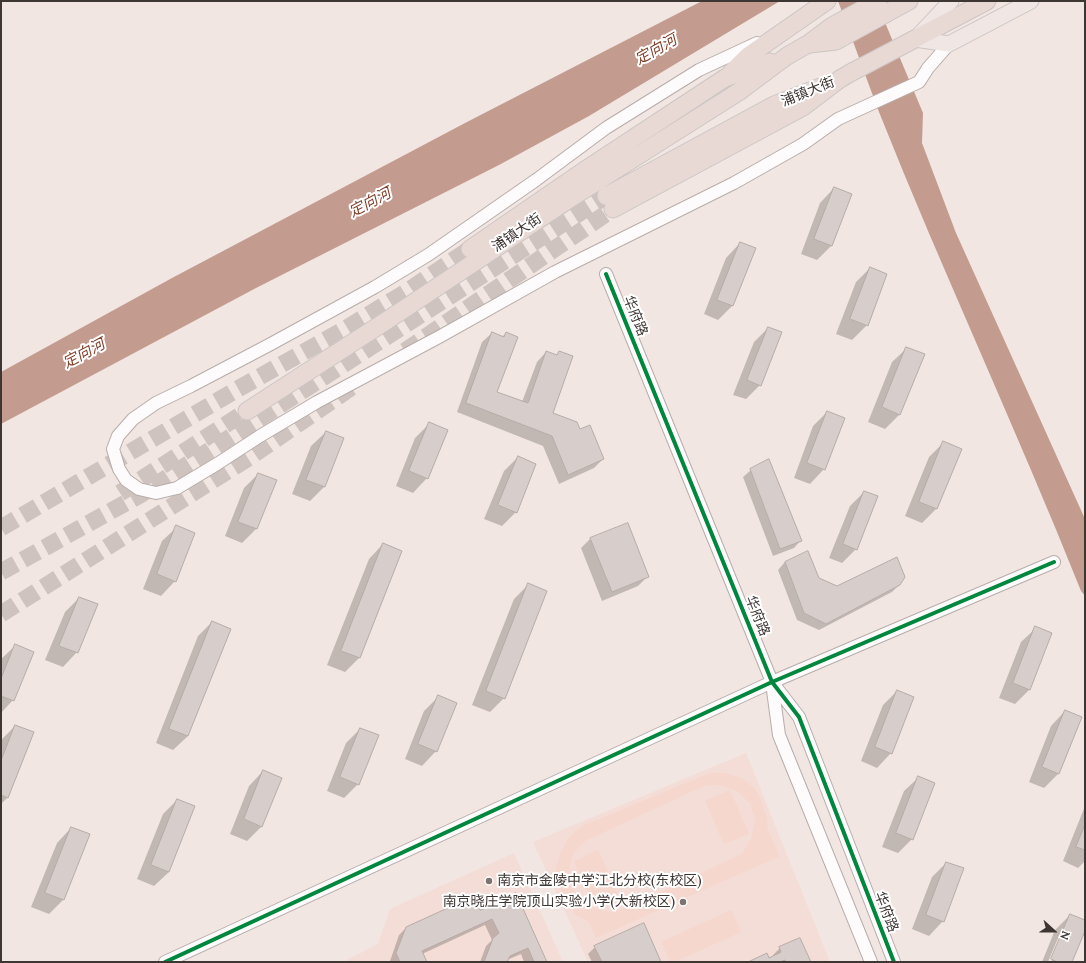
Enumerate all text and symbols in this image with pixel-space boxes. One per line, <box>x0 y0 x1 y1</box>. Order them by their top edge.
water label: 定向河 <box>632 31 680 69</box>
street label: 浦镇大街 <box>779 74 837 110</box>
water label: 定向河 <box>346 184 394 222</box>
street label: 浦镇大街 <box>489 210 545 256</box>
street label: 华府路 <box>619 293 651 339</box>
water label: 定向河 <box>60 335 108 373</box>
street label: 华府路 <box>741 593 773 639</box>
place label: 南京市金陵中学江北分校(东校区) <box>497 873 702 889</box>
marker: 南京市金陵中学江北分校(东校区) <box>484 876 494 886</box>
street label: 华府路 <box>871 889 901 935</box>
place label: 南京晓庄学院顶山实验小学(大新校区) <box>442 894 675 910</box>
marker: 南京晓庄学院顶山实验小学(大新校区) <box>678 897 688 907</box>
north arrow <box>1034 911 1074 951</box>
text: N <box>1057 929 1073 942</box>

